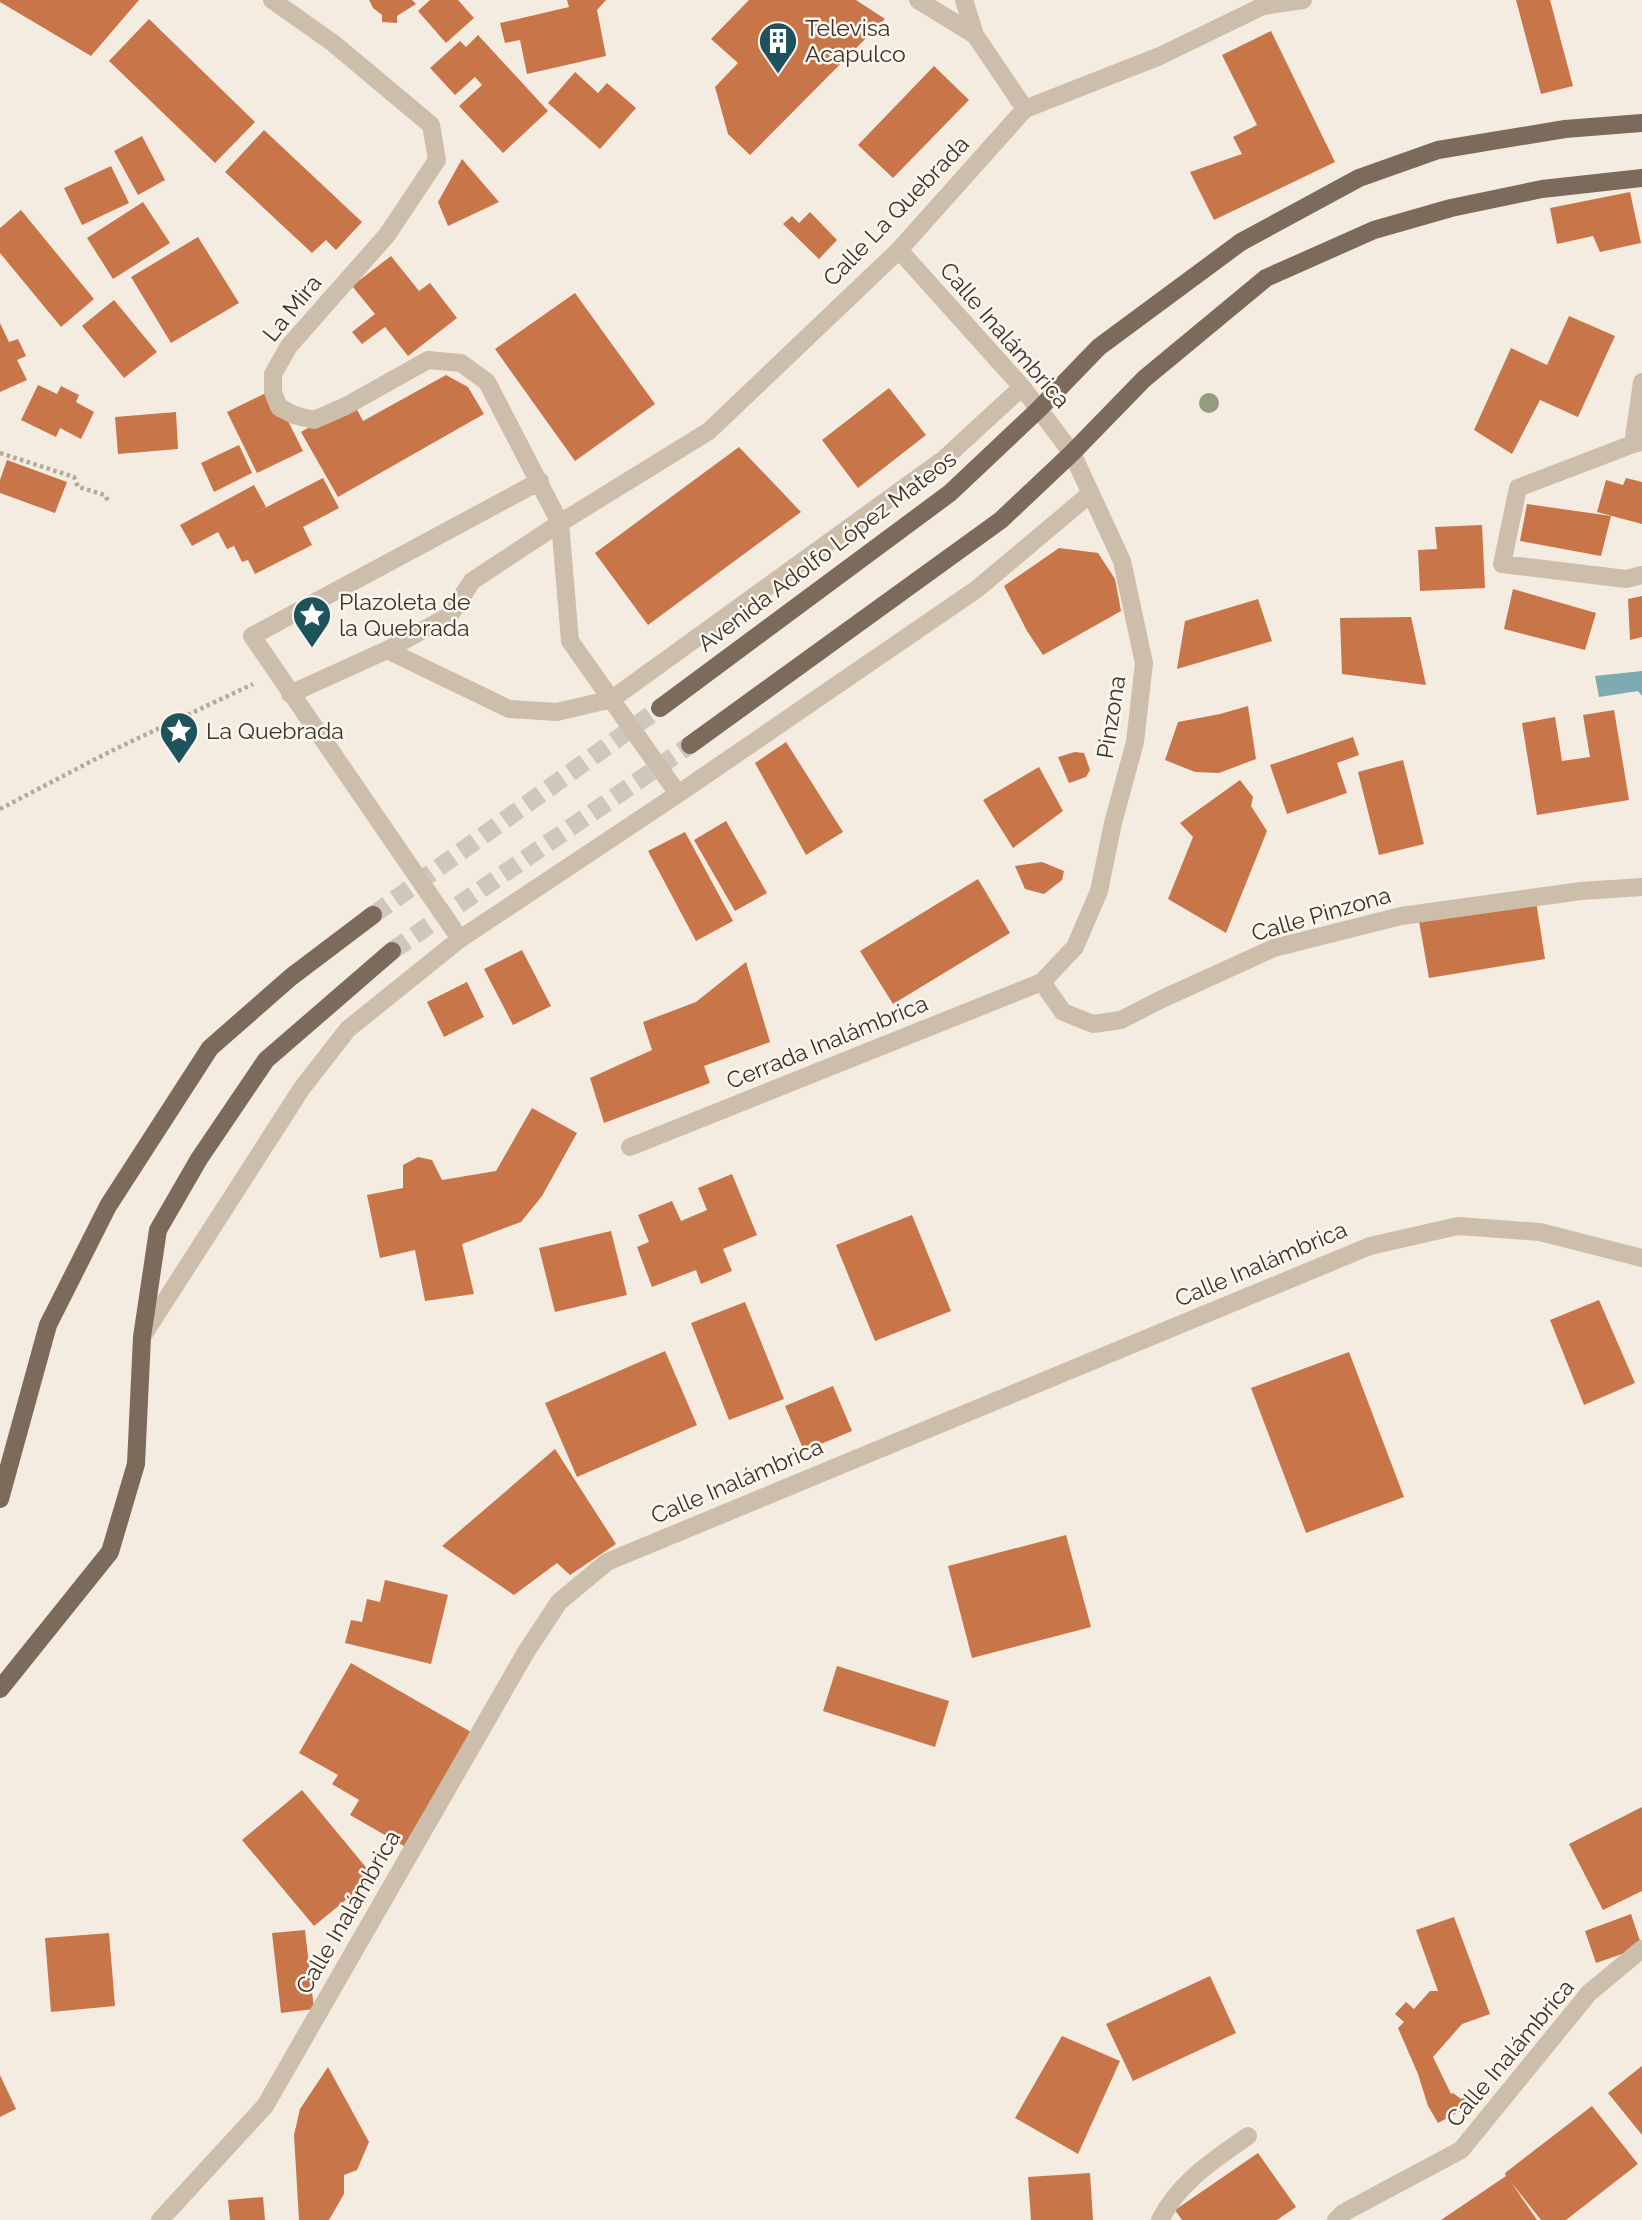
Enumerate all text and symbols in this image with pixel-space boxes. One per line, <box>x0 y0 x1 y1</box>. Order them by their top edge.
place label: Televisa Acapulco <box>805 14 906 67</box>
building icon: Televisa Acapulco <box>757 20 799 75</box>
street label: Calle La Quebrada <box>817 130 974 291</box>
street label: Calle Inalámbrica <box>935 256 1076 413</box>
street label: La Mira <box>257 269 327 346</box>
street label: Avenida Adolfo López Mateos <box>692 445 961 657</box>
place label: Plazoleta de la Quebrada <box>339 588 470 641</box>
place icon: Plazoleta de la Quebrada <box>291 594 333 649</box>
street label: Pinzona <box>1091 674 1130 760</box>
place icon: La Quebrada <box>158 710 200 765</box>
place label: La Quebrada <box>206 717 344 744</box>
street label: Calle Pinzona <box>1248 881 1394 946</box>
street label: Cerrada Inalámbrica <box>722 989 931 1094</box>
street label: Calle Inalámbrica <box>1171 1215 1351 1312</box>
street label: Calle Inalámbrica <box>647 1432 827 1529</box>
street label: Calle Inalámbrica <box>290 1825 405 1998</box>
street label: Calle Inalámbrica <box>1440 1973 1579 2132</box>

